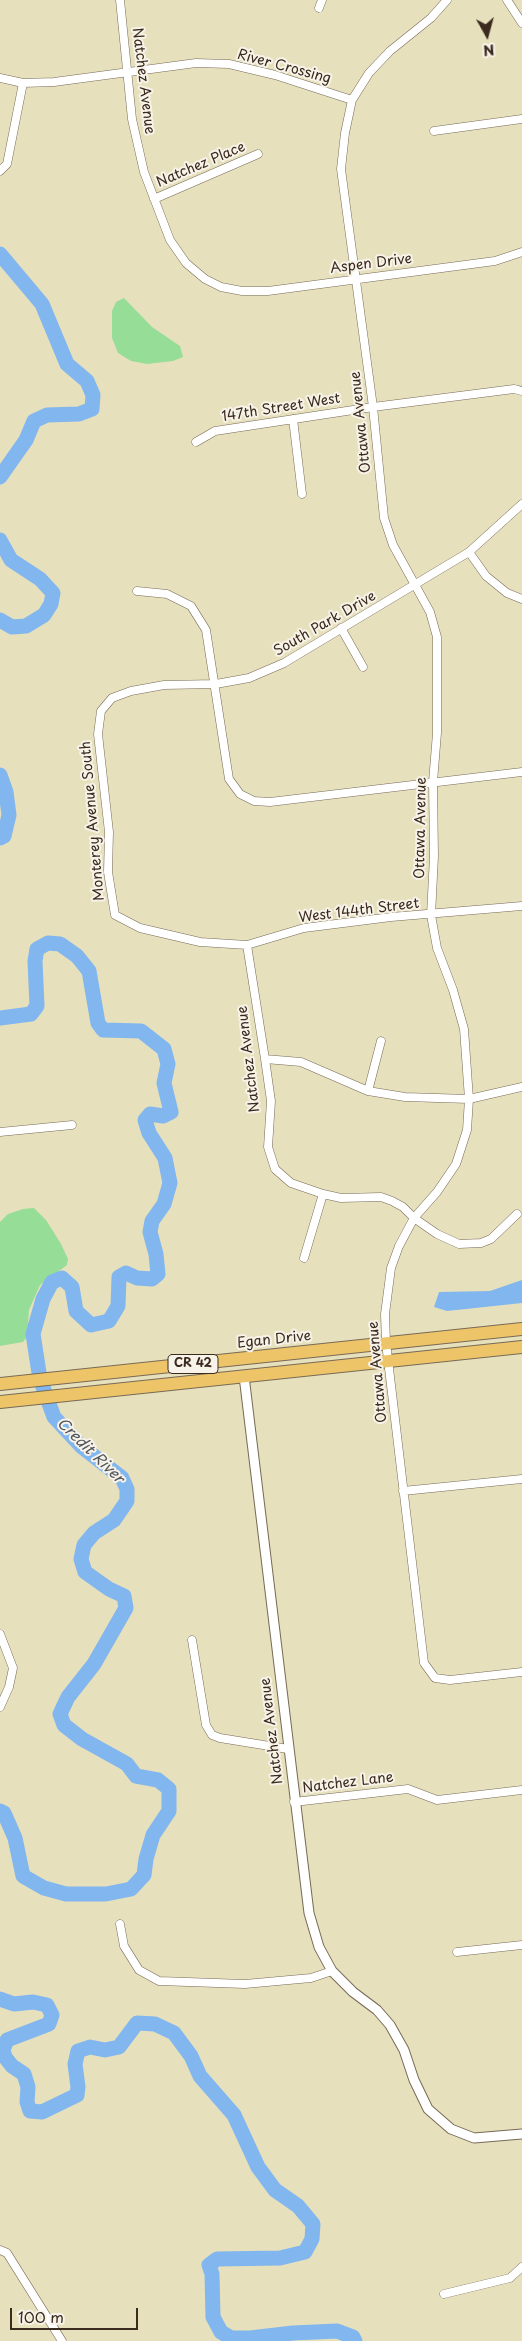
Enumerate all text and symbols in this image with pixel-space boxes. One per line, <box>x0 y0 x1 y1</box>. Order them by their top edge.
north arrow <box>462 10 512 60</box>
street label: Natchez Avenue <box>128 27 158 135</box>
text: N <box>482 39 496 61</box>
street label: River Crossing <box>235 46 333 88</box>
street label: Natchez Place <box>154 139 248 191</box>
street label: Aspen Drive <box>329 251 413 277</box>
street label: Ottawa Avenue <box>347 370 375 474</box>
street label: 147th Street West <box>221 390 341 426</box>
street label: South Park Drive <box>271 588 379 660</box>
street label: Monterey Avenue South <box>78 741 108 901</box>
street label: Ottawa Avenue <box>412 777 430 879</box>
street label: West 144th Street <box>298 895 420 927</box>
street label: Natchez Avenue <box>234 1005 264 1113</box>
street label: Ottawa Avenue <box>365 1320 391 1424</box>
street label: Egan Drive <box>236 1328 312 1352</box>
road number: CR 42 <box>168 1355 218 1374</box>
water label: Credit River <box>53 1414 127 1488</box>
street label: Natchez Avenue <box>257 1677 287 1785</box>
street label: Natchez Lane <box>302 1769 394 1797</box>
scale bar <box>12 2298 140 2330</box>
text: 100 m <box>18 2305 64 2328</box>

